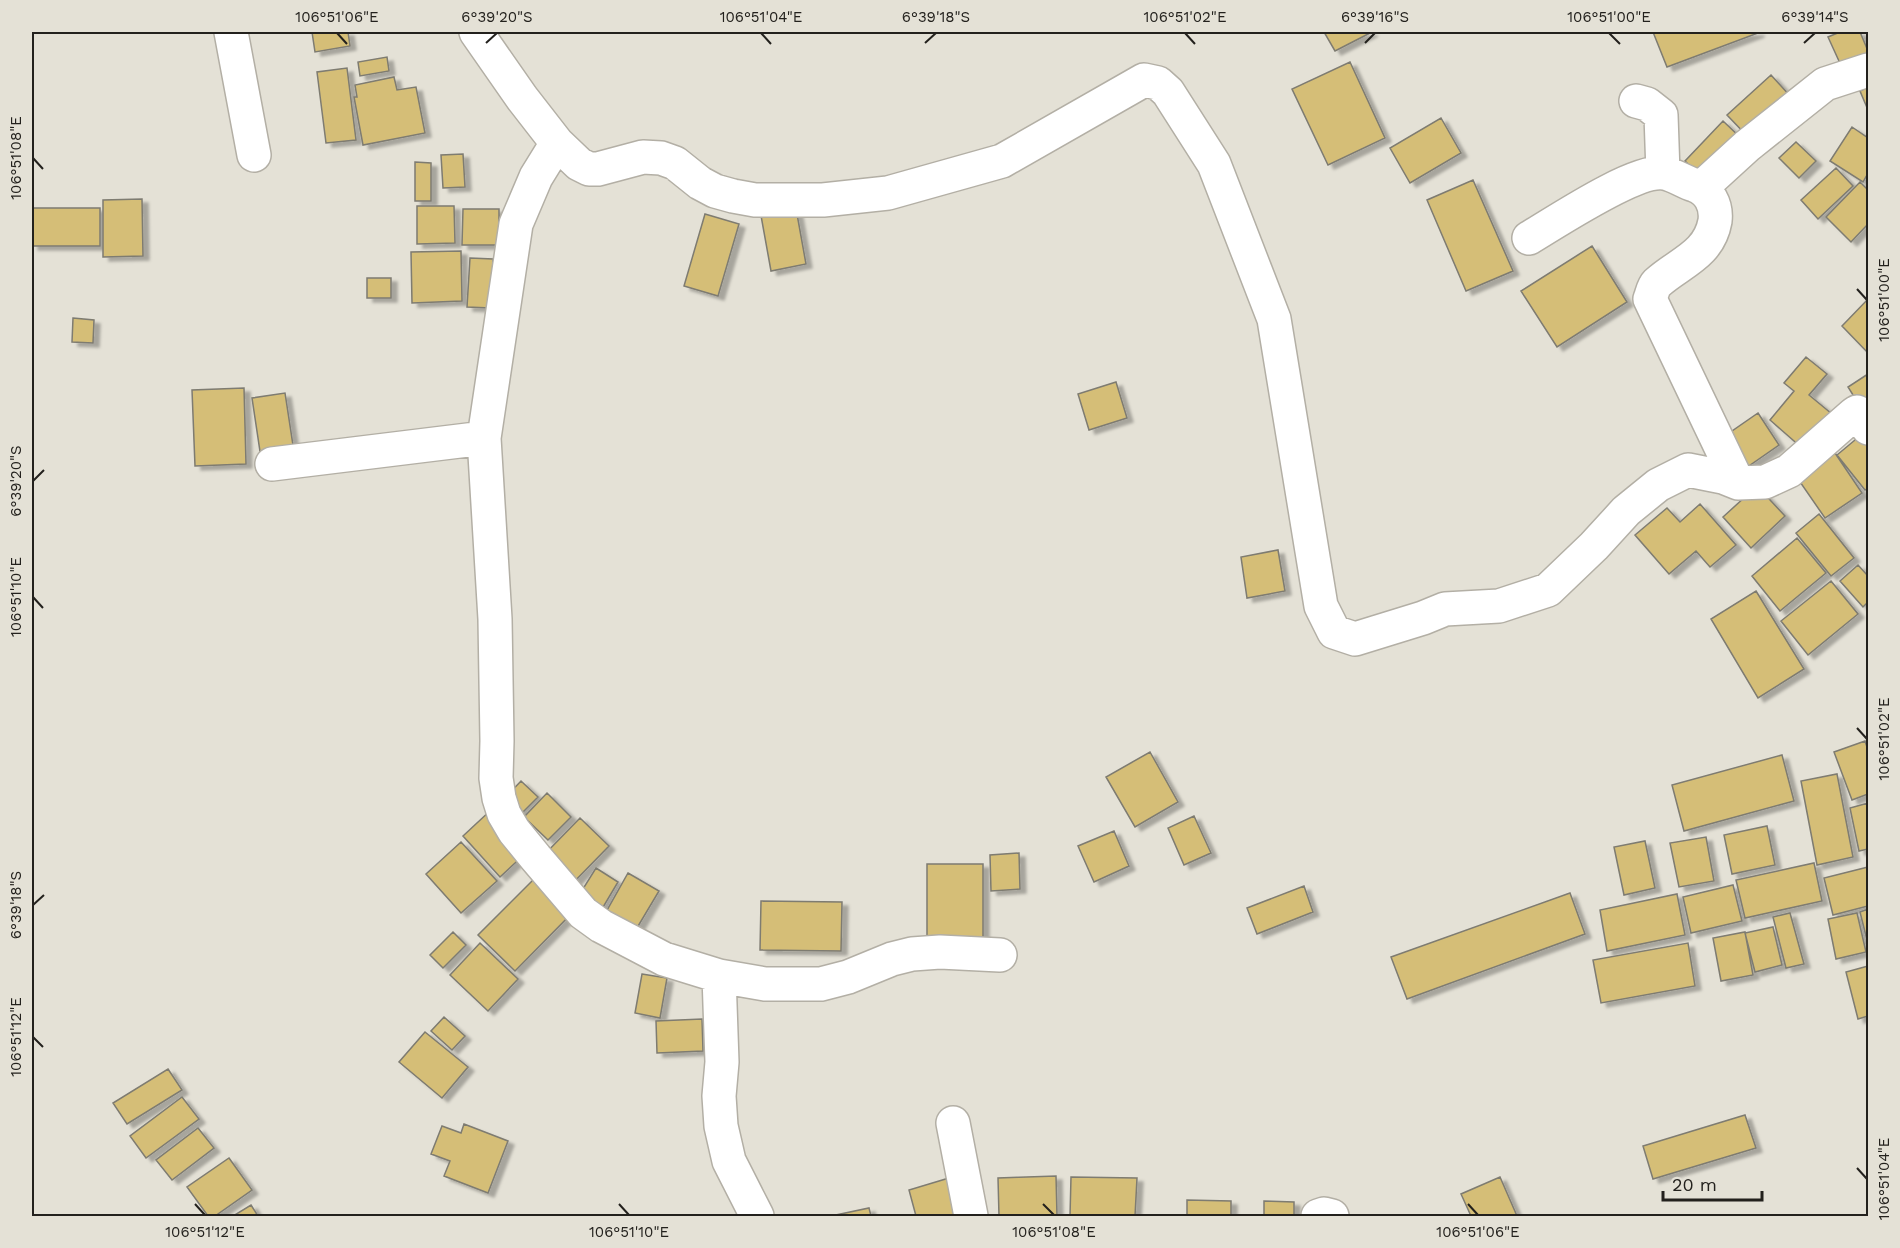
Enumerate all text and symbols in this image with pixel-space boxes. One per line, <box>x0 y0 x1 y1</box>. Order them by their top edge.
text: 106°51'06"E <box>295 8 379 26</box>
text: 6°39'20"S <box>461 8 533 26</box>
text: 106°51'04"E <box>720 8 802 26</box>
text: 6°39'18"S <box>902 8 970 26</box>
text: 106°51'02"E <box>1144 8 1226 26</box>
text: 6°39'16"S <box>1341 8 1409 26</box>
text: 106°51'00"E <box>1567 8 1651 26</box>
text: 6°39'14"S <box>1781 8 1849 26</box>
text: 106°51'08"E <box>7 116 25 200</box>
text: 106°51'00"E <box>1875 258 1893 342</box>
text: 6°39'20"S <box>7 445 25 517</box>
text: 106°51'10"E <box>7 557 25 637</box>
text: 106°51'02"E <box>1875 698 1893 780</box>
text: 6°39'18"S <box>7 871 25 939</box>
text: 106°51'12"E <box>7 997 25 1077</box>
text: 106°51'04"E <box>1875 1138 1893 1220</box>
scale bar <box>1663 1164 1762 1202</box>
text: 20 m <box>1672 1174 1717 1195</box>
text: 106°51'12"E <box>165 1223 245 1241</box>
text: 106°51'10"E <box>589 1223 669 1241</box>
text: 106°51'08"E <box>1012 1223 1096 1241</box>
text: 106°51'06"E <box>1436 1223 1520 1241</box>

